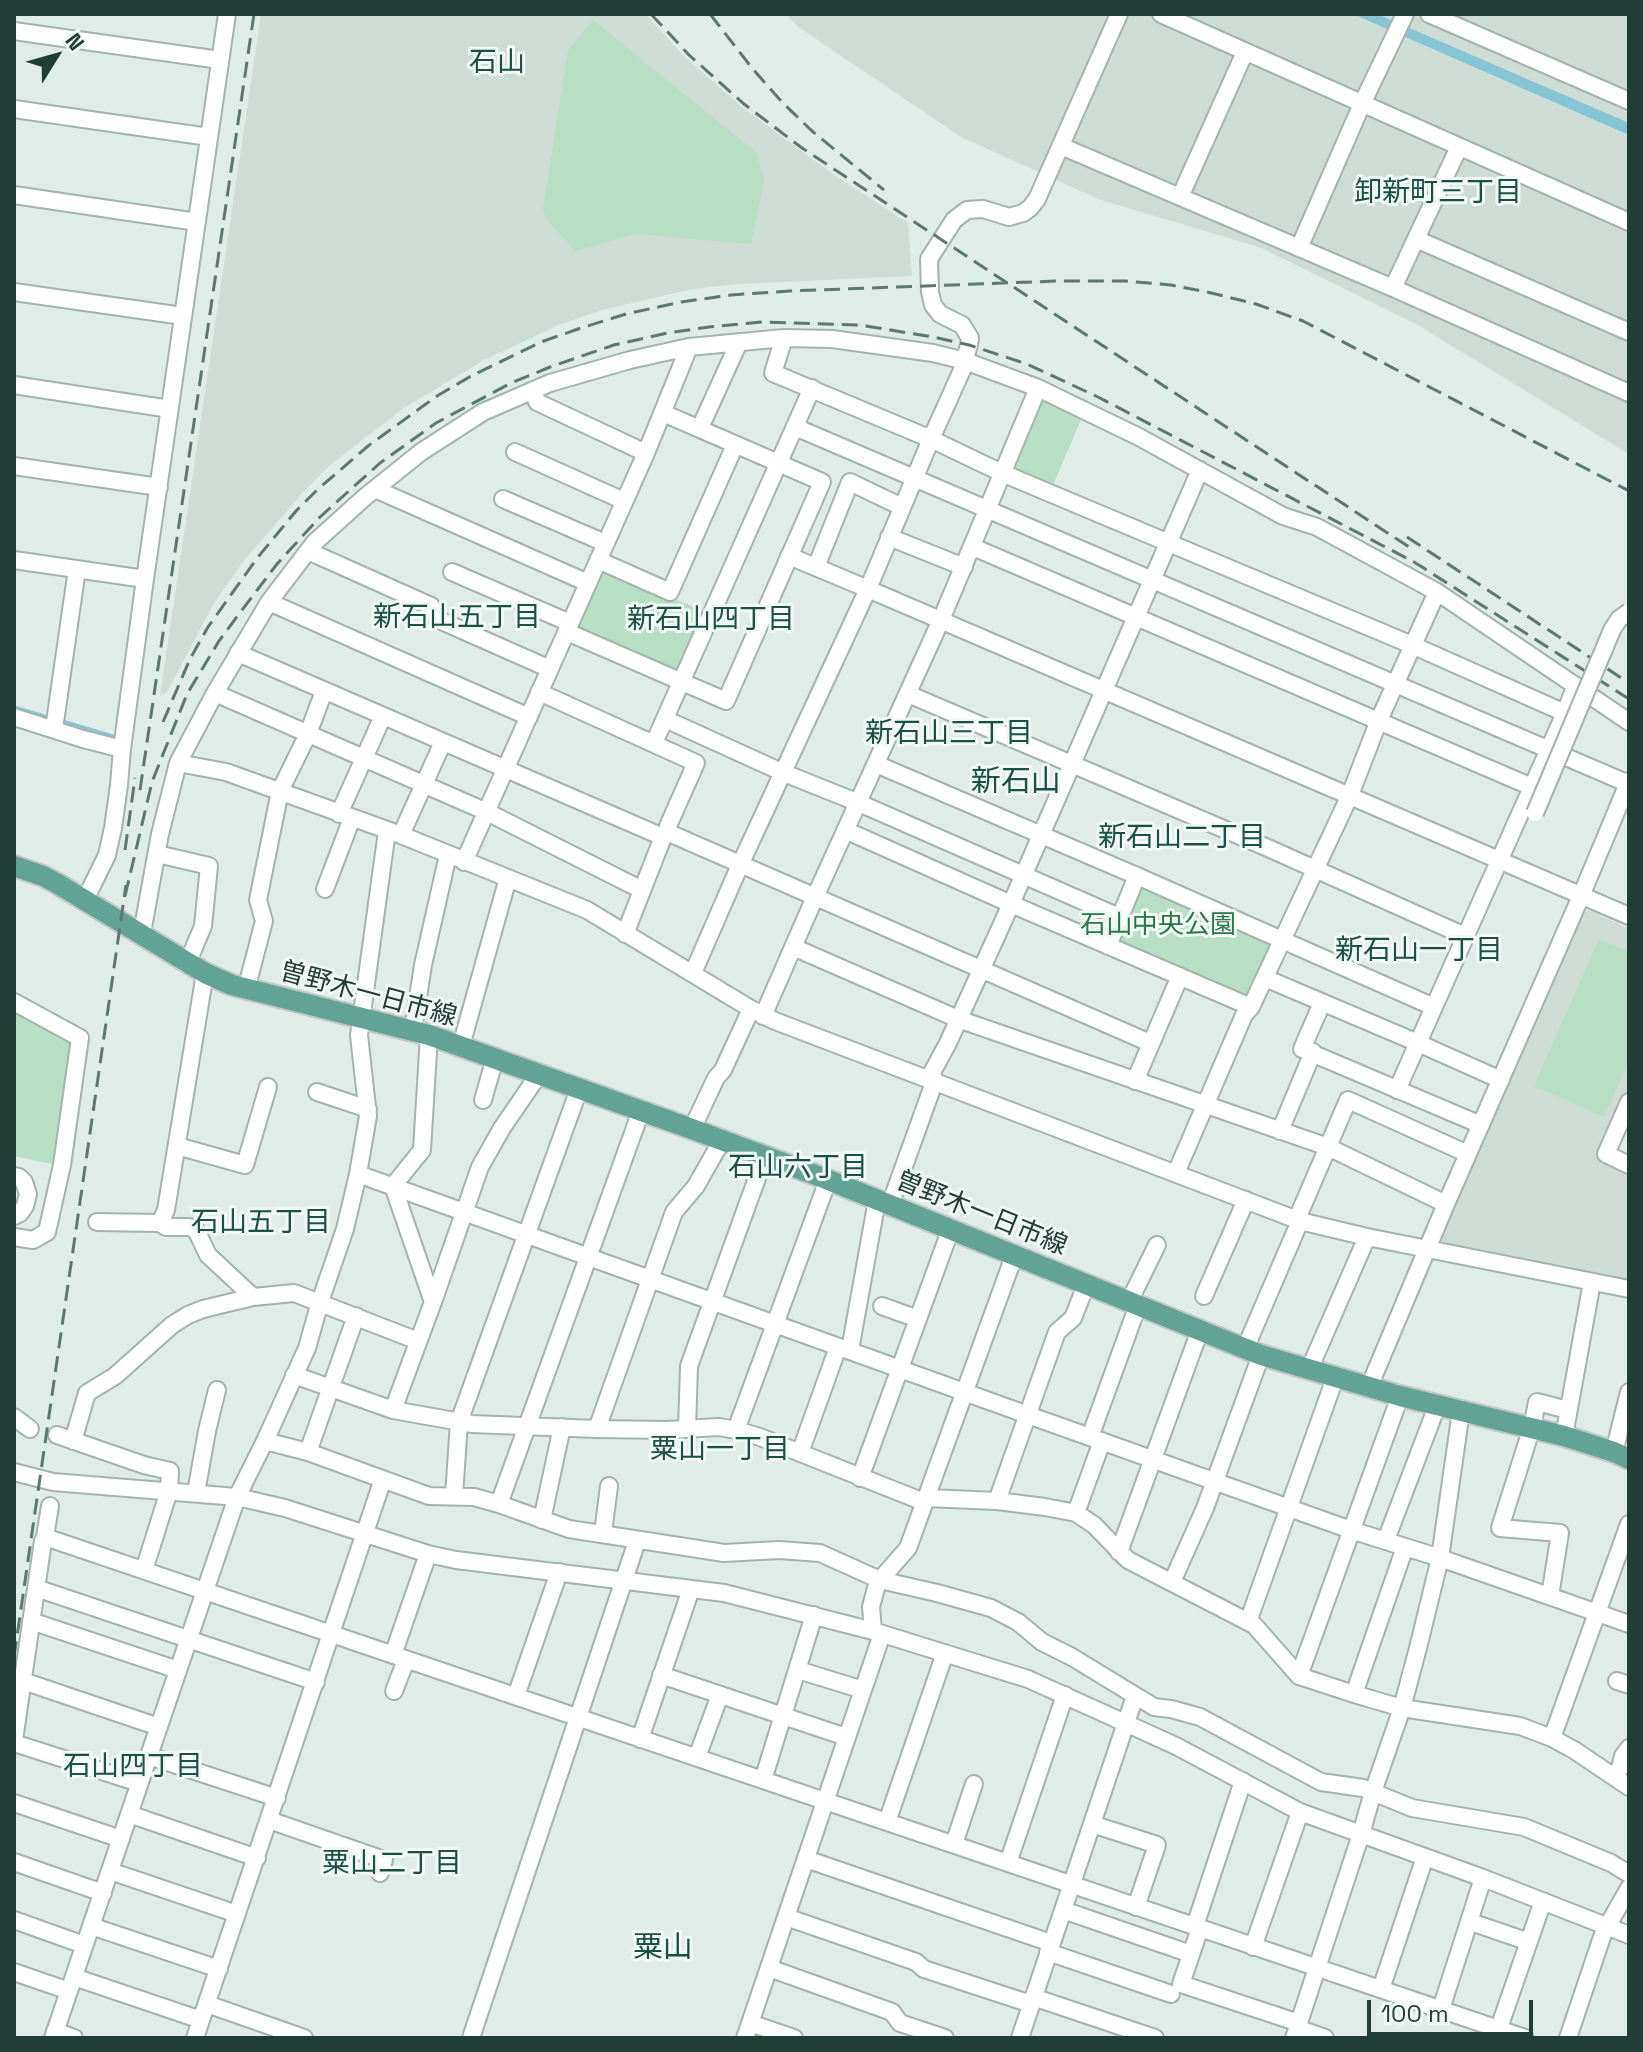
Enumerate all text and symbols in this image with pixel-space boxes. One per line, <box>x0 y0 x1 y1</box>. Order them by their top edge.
north arrow <box>16 16 96 96</box>
text: N <box>60 27 91 56</box>
district label: 石山 <box>469 46 525 80</box>
district label: 卸新町三丁目 <box>1354 176 1522 210</box>
district label: 新石山五丁目 <box>373 601 541 635</box>
district label: 新石山四丁目 <box>627 603 795 637</box>
district label: 新石山三丁目 <box>865 717 1033 751</box>
district label: 新石山 <box>971 765 1061 801</box>
district label: 新石山二丁目 <box>1098 821 1266 855</box>
park label: 石山中央公園 <box>1080 910 1236 942</box>
district label: 新石山一丁目 <box>1335 934 1503 968</box>
street label: 曽野木一日市線 <box>276 956 460 1034</box>
district label: 石山六丁目 <box>728 1151 868 1185</box>
street label: 曽野木一日市線 <box>891 1165 1071 1263</box>
district label: 石山五丁目 <box>191 1206 331 1240</box>
district label: 粟山一丁目 <box>650 1433 790 1467</box>
district label: 石山四丁目 <box>63 1750 203 1784</box>
district label: 粟山二丁目 <box>322 1847 462 1881</box>
district label: 粟山 <box>633 1931 693 1967</box>
scale bar <box>1371 1984 1537 2034</box>
text: 100 m <box>1381 1998 1449 2029</box>

